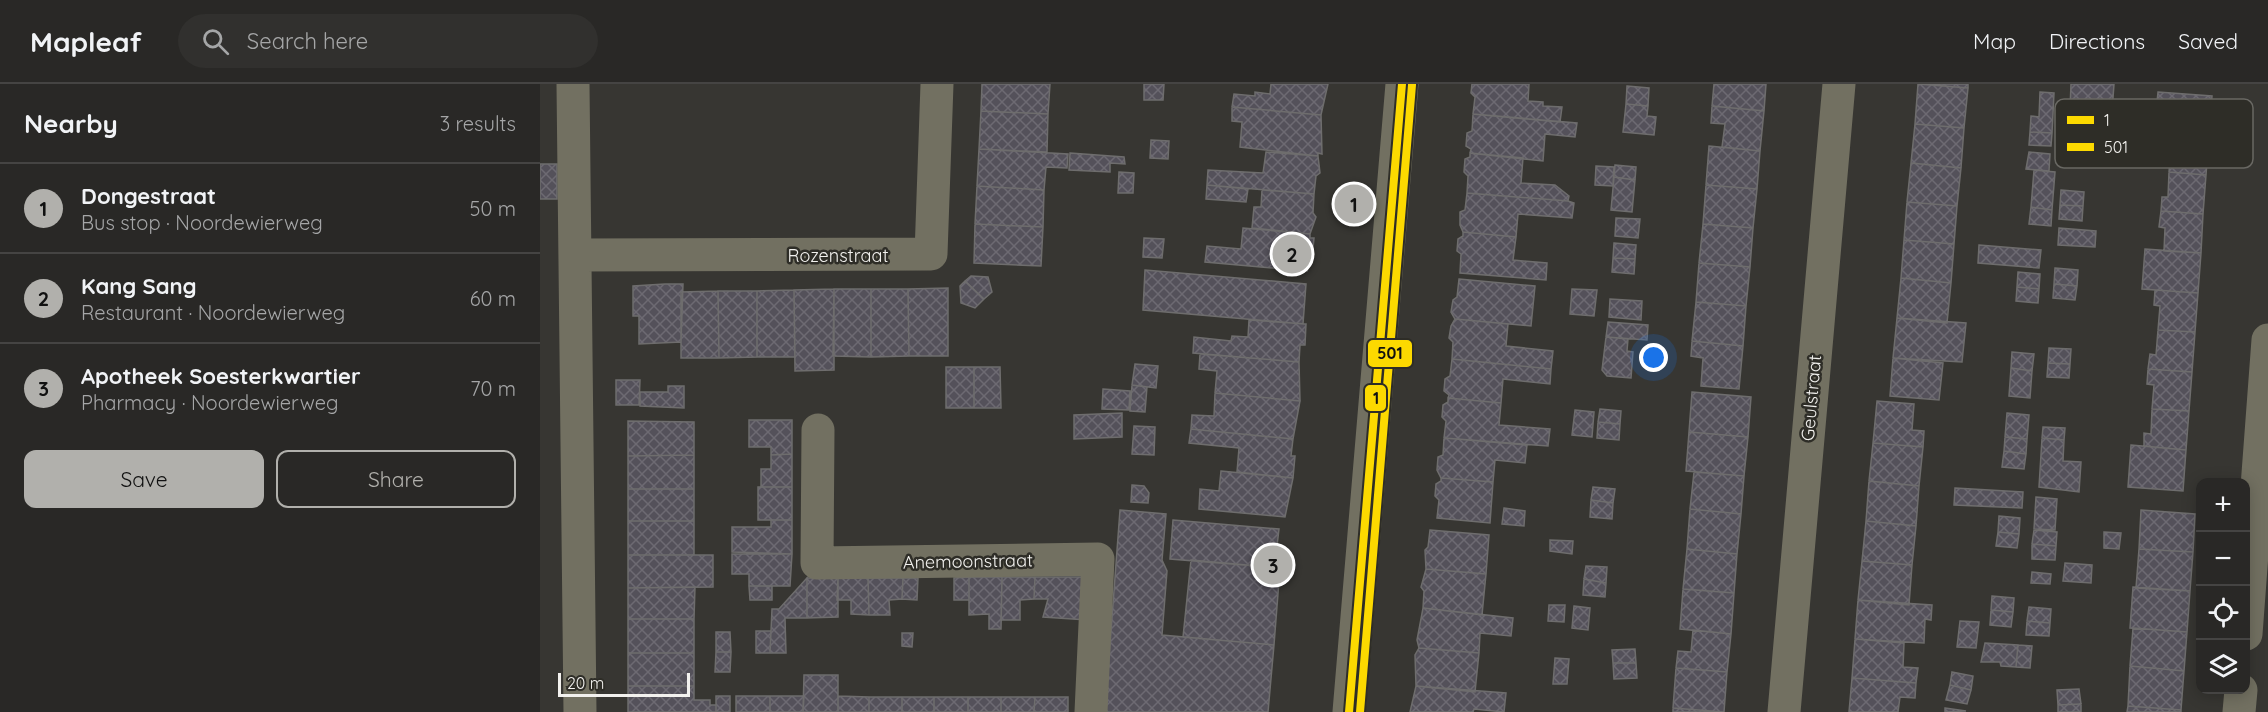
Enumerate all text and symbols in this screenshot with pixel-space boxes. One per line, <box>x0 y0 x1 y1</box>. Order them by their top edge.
search box <box>178 14 598 68</box>
text: Mapleaf <box>30 24 142 59</box>
icon: search <box>199 25 232 58</box>
text: Search here <box>247 27 368 55</box>
text: Map <box>1973 28 2016 54</box>
text: Directions <box>2049 28 2145 54</box>
text: Saved <box>2178 28 2238 54</box>
legend <box>2055 99 2253 168</box>
text: Nearby <box>24 107 118 140</box>
text: 1 <box>2104 110 2110 130</box>
text: 3 results <box>440 111 516 136</box>
text: 501 <box>2104 137 2128 157</box>
text: Dongestraat <box>81 182 216 210</box>
pin: 1 <box>1334 182 1374 226</box>
text: 1 <box>40 196 47 221</box>
text: 50 m <box>470 196 516 221</box>
text: Bus stop · Noordewierweg <box>81 210 323 235</box>
pin: 2 <box>1272 232 1311 276</box>
street label: Rozenstraat <box>787 244 889 267</box>
text: Kang Sang <box>81 272 197 300</box>
text: 2 <box>38 286 49 311</box>
text: 60 m <box>470 286 516 311</box>
text: Restaurant · Noordewierweg <box>81 300 345 325</box>
line badge: 501 <box>1367 339 1413 368</box>
text: 501 <box>1377 343 1403 363</box>
your location <box>1639 343 1668 372</box>
street label: Geulstraat <box>1796 354 1826 442</box>
text: Apotheek Soesterkwartier <box>81 362 361 390</box>
text: 3 <box>38 376 49 401</box>
text: 70 m <box>470 376 516 401</box>
line badge: 1 <box>1364 384 1387 412</box>
text: 1 <box>1373 388 1379 408</box>
text: Pharmacy · Noordewierweg <box>81 390 338 415</box>
button: Save <box>24 450 264 508</box>
button: Share <box>276 450 516 508</box>
map controls <box>2196 478 2250 694</box>
button: + <box>2196 478 2250 532</box>
button: − <box>2196 532 2250 586</box>
pin: 3 <box>1254 542 1292 588</box>
street label: Anemoonstraat <box>903 548 1033 574</box>
button: locate <box>2196 586 2250 640</box>
button: layers <box>2196 640 2250 694</box>
scale bar <box>558 670 690 698</box>
text: 20 m <box>567 673 604 693</box>

